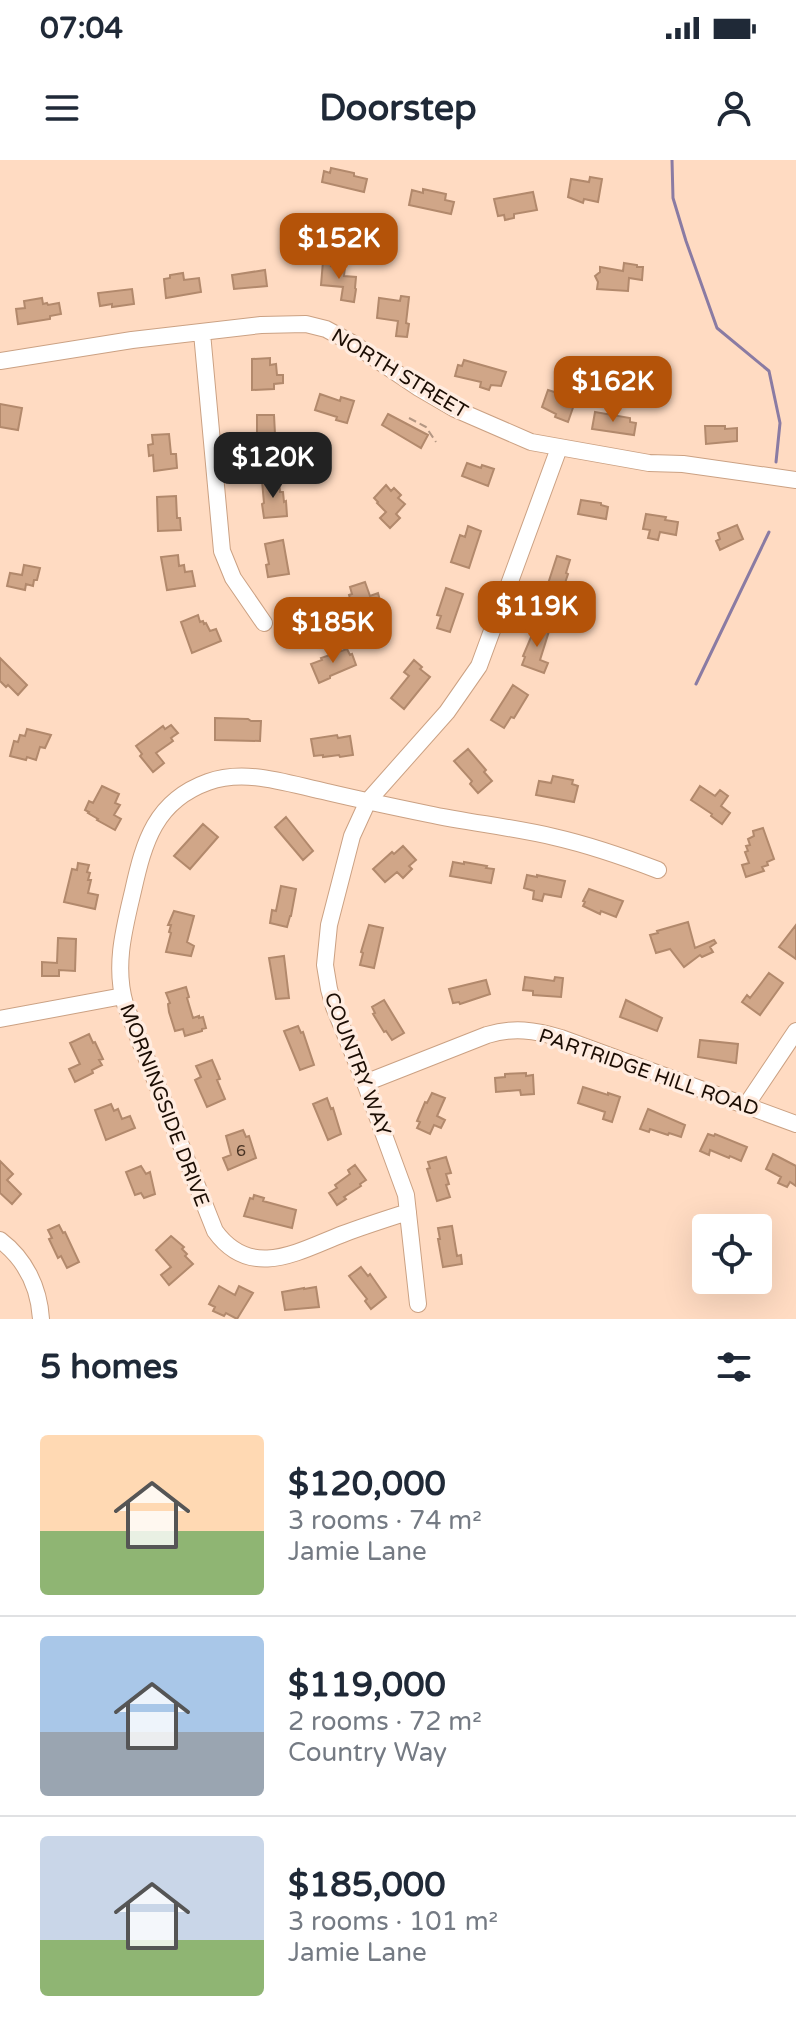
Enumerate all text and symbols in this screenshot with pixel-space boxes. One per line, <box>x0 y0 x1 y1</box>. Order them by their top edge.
text: 07:04 <box>40 10 123 47</box>
icon: menu <box>40 86 84 130</box>
icon: person <box>712 86 756 130</box>
text: Doorstep <box>319 87 477 130</box>
pin: $152K <box>283 213 395 281</box>
text: $152K <box>298 223 380 254</box>
street label: NORTH STREET <box>327 324 472 424</box>
pin: $162K <box>557 356 669 424</box>
text: $162K <box>572 366 654 397</box>
pin: $120K <box>217 432 329 500</box>
text: $120K <box>232 442 314 473</box>
pin: $119K <box>481 581 593 649</box>
text: $119K <box>496 591 578 622</box>
pin: $185K <box>277 597 389 665</box>
text: $185K <box>292 607 374 638</box>
street label: COUNTRY WAY <box>319 989 396 1140</box>
street label: MORNINGSIDE DRIVE <box>114 1001 214 1210</box>
street label: PARTRIDGE HILL ROAD <box>536 1024 762 1122</box>
house number: 6 <box>236 1141 246 1161</box>
map controls <box>692 1214 772 1294</box>
button: locate <box>692 1214 772 1294</box>
icon: filters <box>712 1345 756 1389</box>
text: 5 homes <box>40 1347 178 1388</box>
text: $120,000 <box>288 1464 446 1505</box>
icon: home <box>104 1467 200 1563</box>
text: 3 rooms · 74 m² <box>288 1505 482 1536</box>
text: Jamie Lane <box>288 1536 427 1567</box>
text: $119,000 <box>288 1665 446 1706</box>
icon: home <box>104 1668 200 1764</box>
text: 2 rooms · 72 m² <box>288 1706 482 1737</box>
text: Country Way <box>288 1737 447 1768</box>
text: $185,000 <box>288 1865 446 1906</box>
icon: home <box>104 1868 200 1964</box>
text: 3 rooms · 101 m² <box>288 1906 498 1937</box>
text: Jamie Lane <box>288 1937 427 1968</box>

